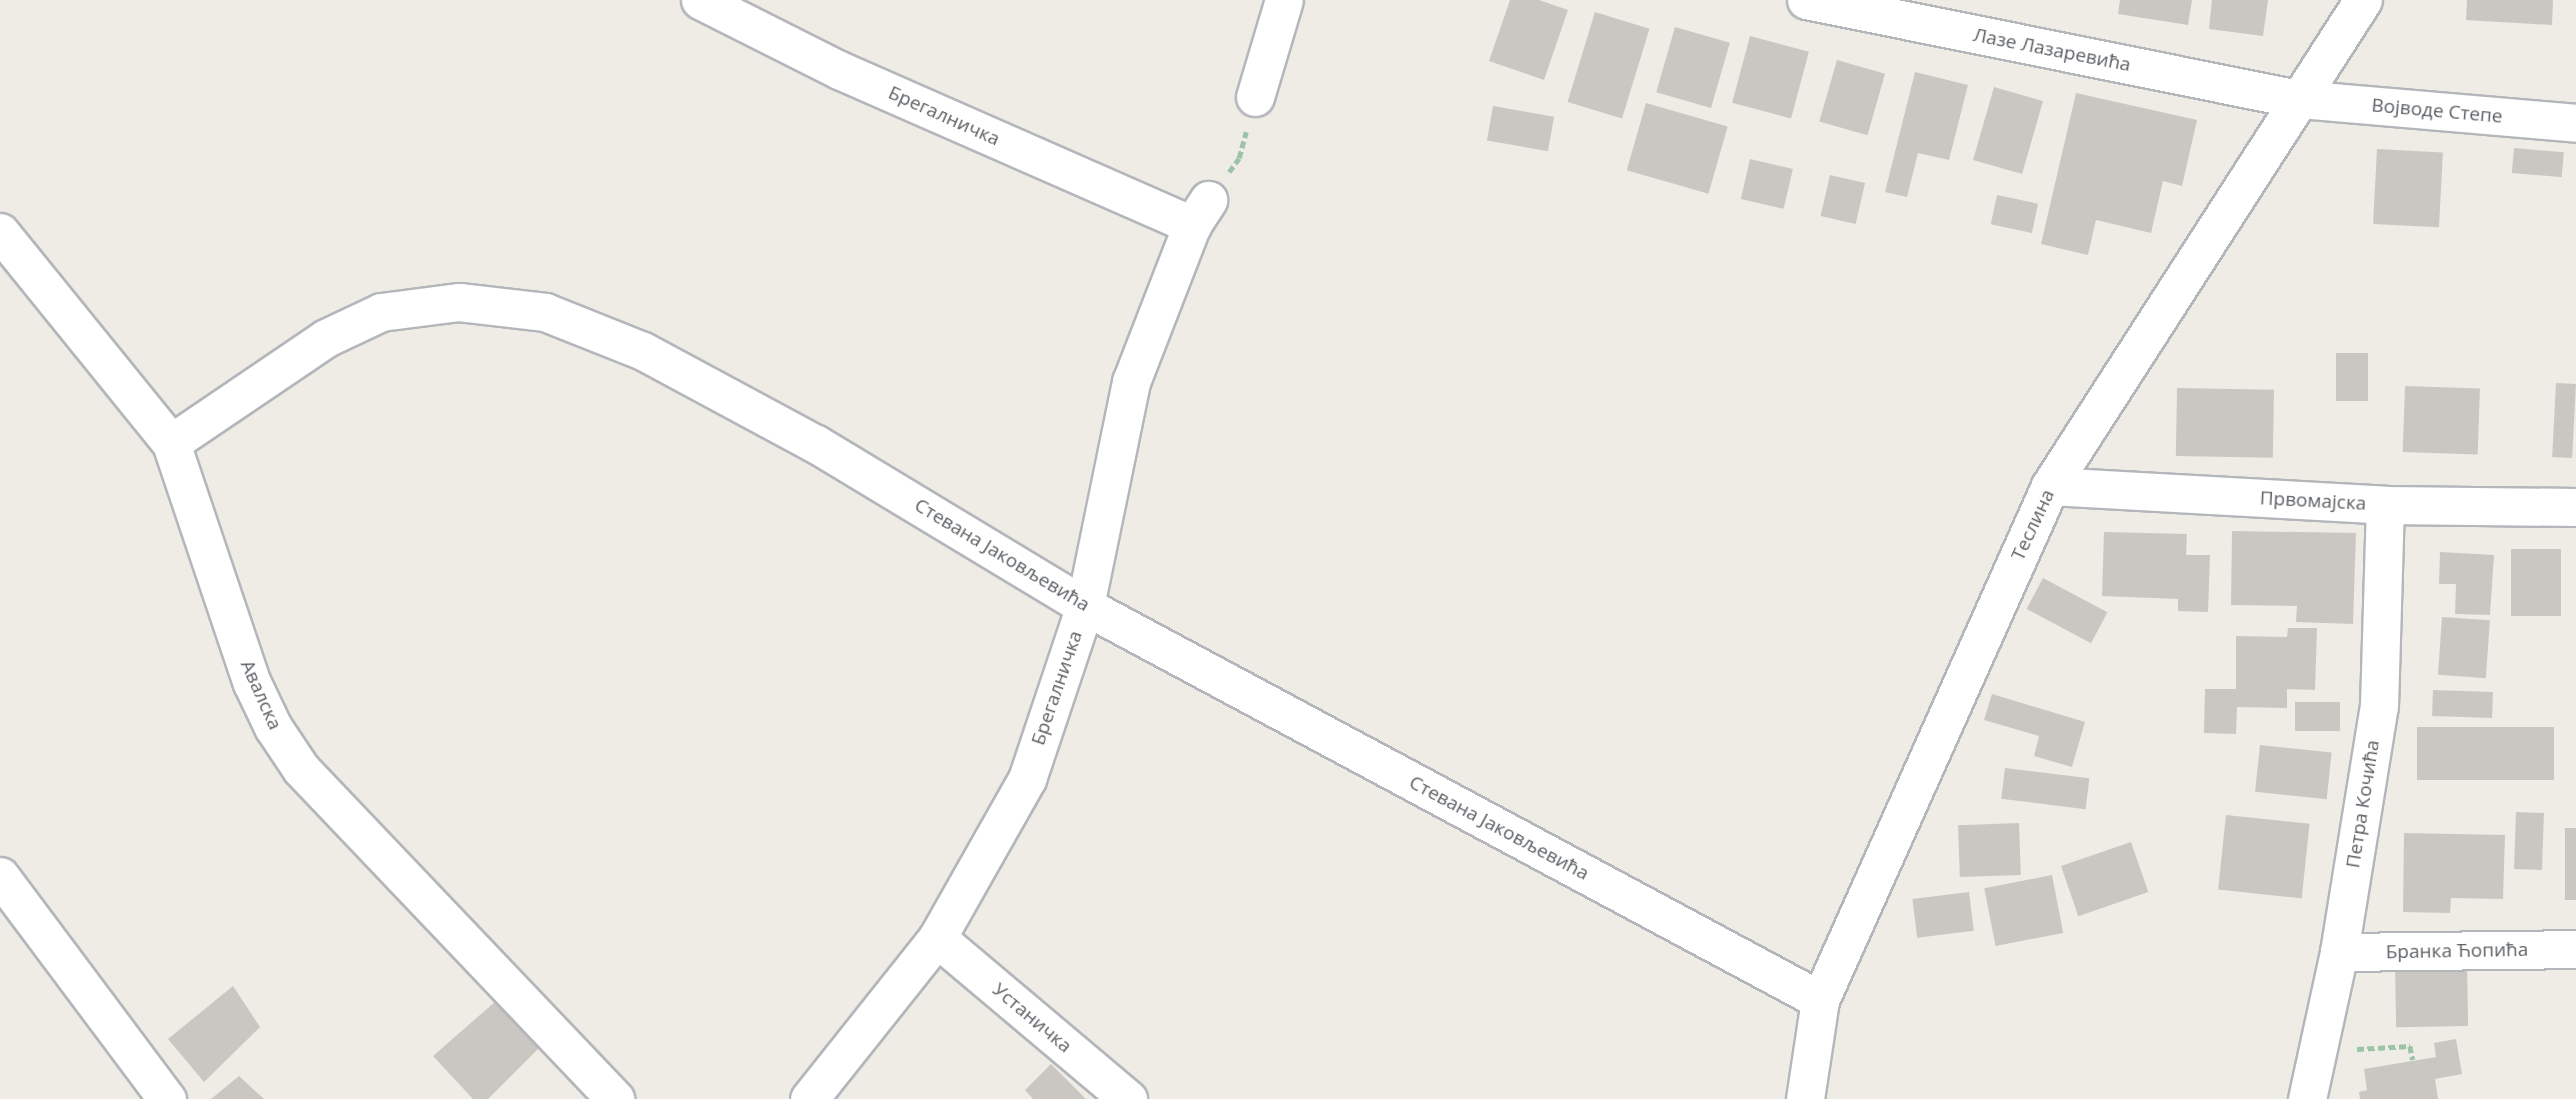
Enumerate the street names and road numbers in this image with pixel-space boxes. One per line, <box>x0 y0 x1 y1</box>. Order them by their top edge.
street label: Лазе Лазаревића <box>1971 24 2133 76</box>
street label: Брегалничка <box>885 81 1003 151</box>
street label: Војводе Степе <box>2371 94 2503 128</box>
street label: Теслина <box>2007 486 2059 564</box>
street label: Првомајска <box>2259 487 2367 515</box>
street label: Стевана Јаковљевића <box>910 494 1094 616</box>
street label: Брегалничка <box>1027 628 1087 748</box>
street label: Авалска <box>236 657 286 733</box>
street label: Петра Кочића <box>2342 738 2384 870</box>
street label: Стевана Јаковљевића <box>1405 771 1593 885</box>
street label: Бранка Ћопића <box>2386 938 2528 964</box>
street label: Устаничка <box>988 978 1076 1058</box>

